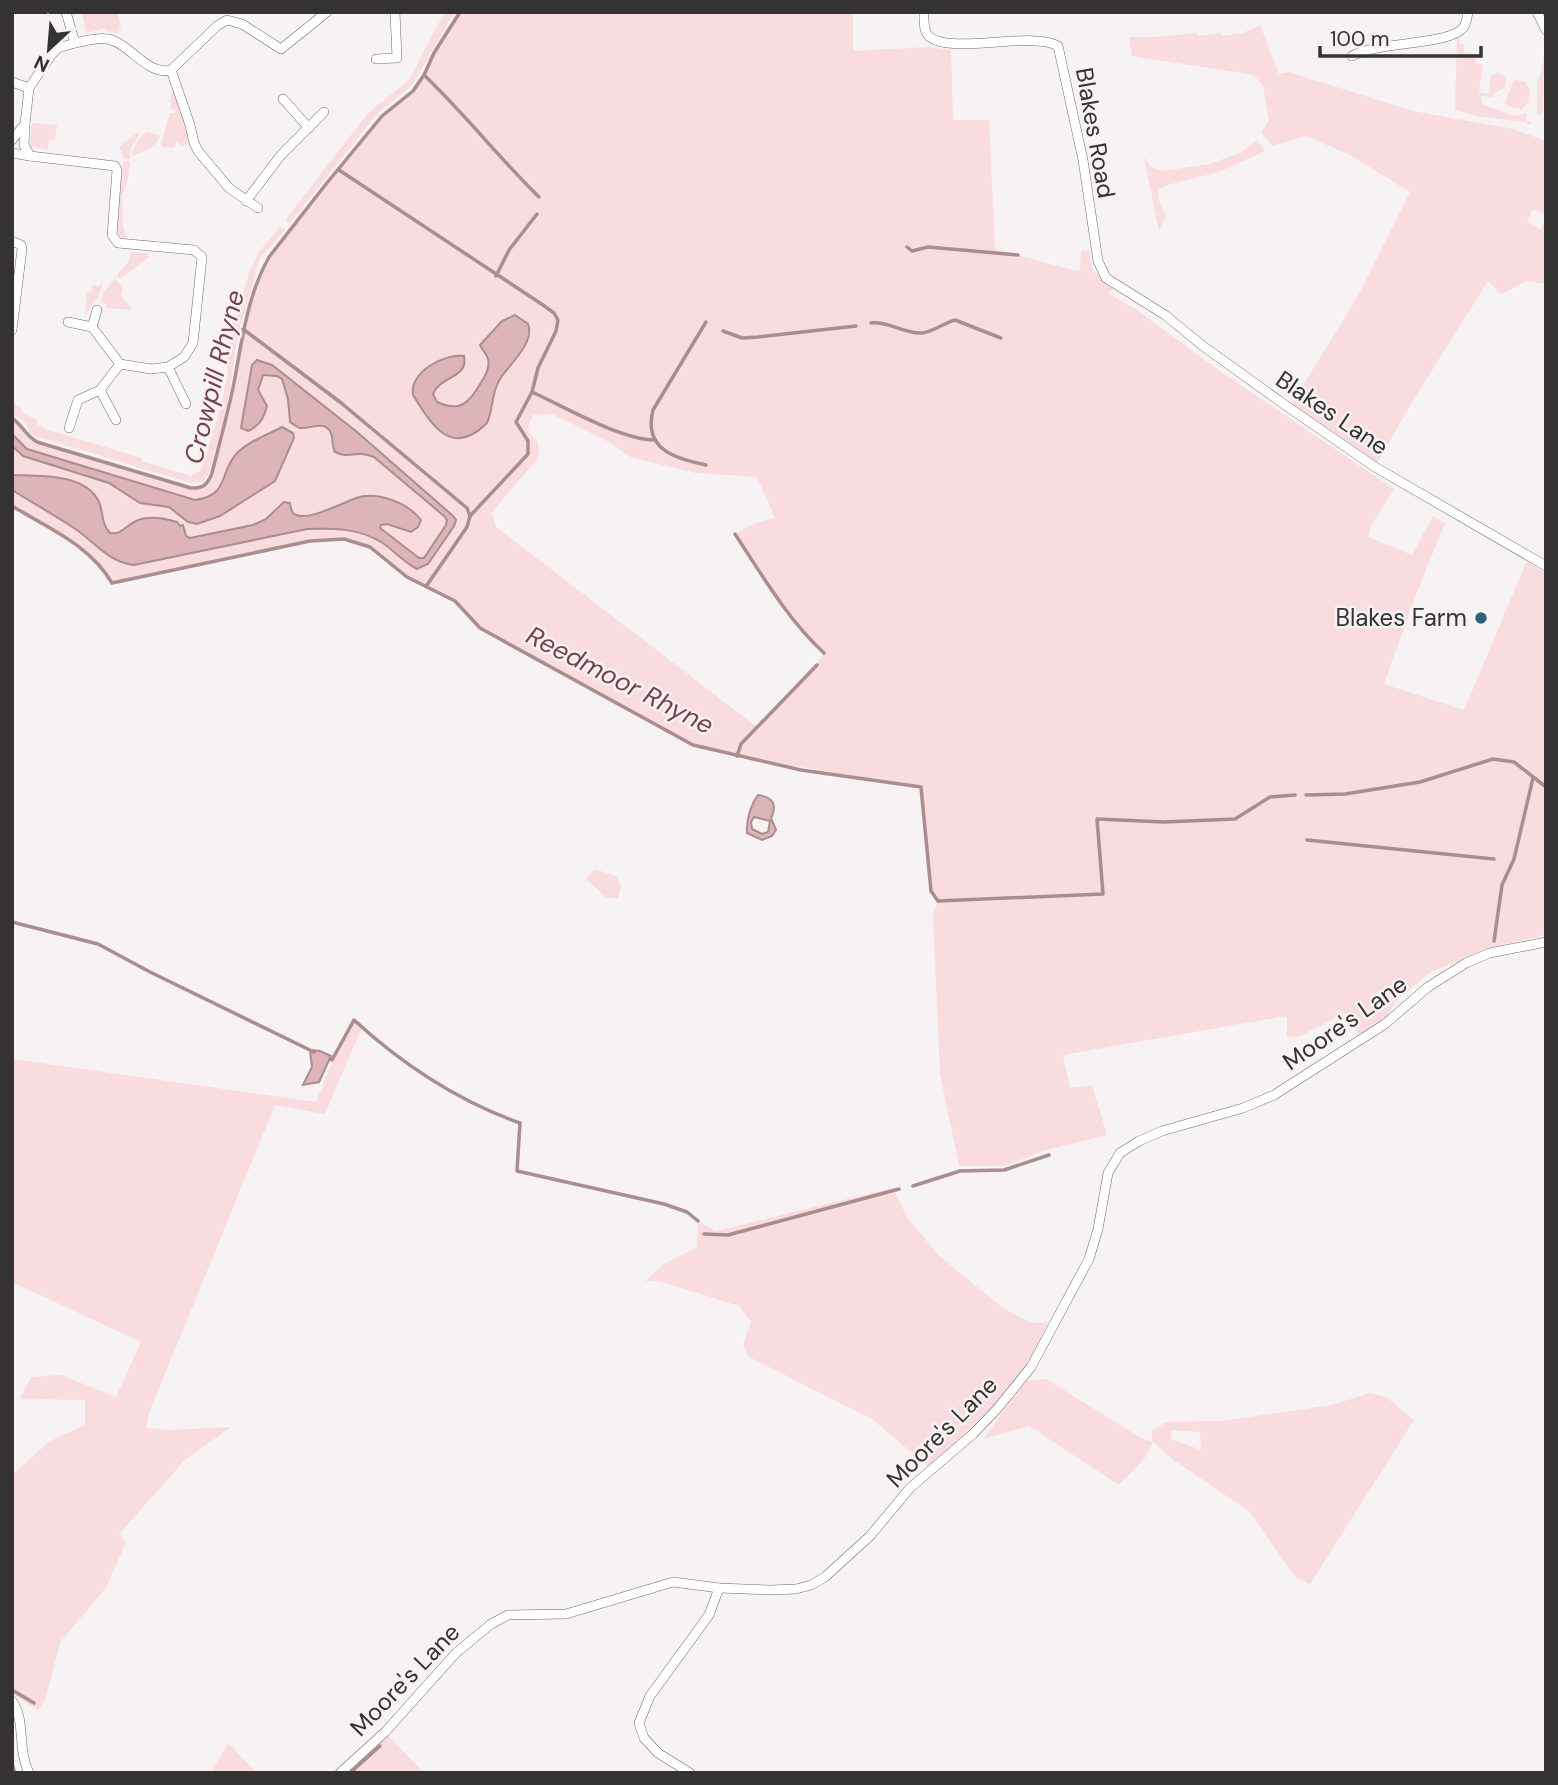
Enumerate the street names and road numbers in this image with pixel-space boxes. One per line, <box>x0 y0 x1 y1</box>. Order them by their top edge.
street label: Blakes Road <box>1069 65 1122 201</box>
street label: Blakes Lane <box>1270 364 1395 462</box>
street label: Moore's Lane <box>1276 968 1413 1077</box>
street label: Moore's Lane <box>879 1369 1004 1494</box>
street label: Moore's Lane <box>343 1617 466 1743</box>

